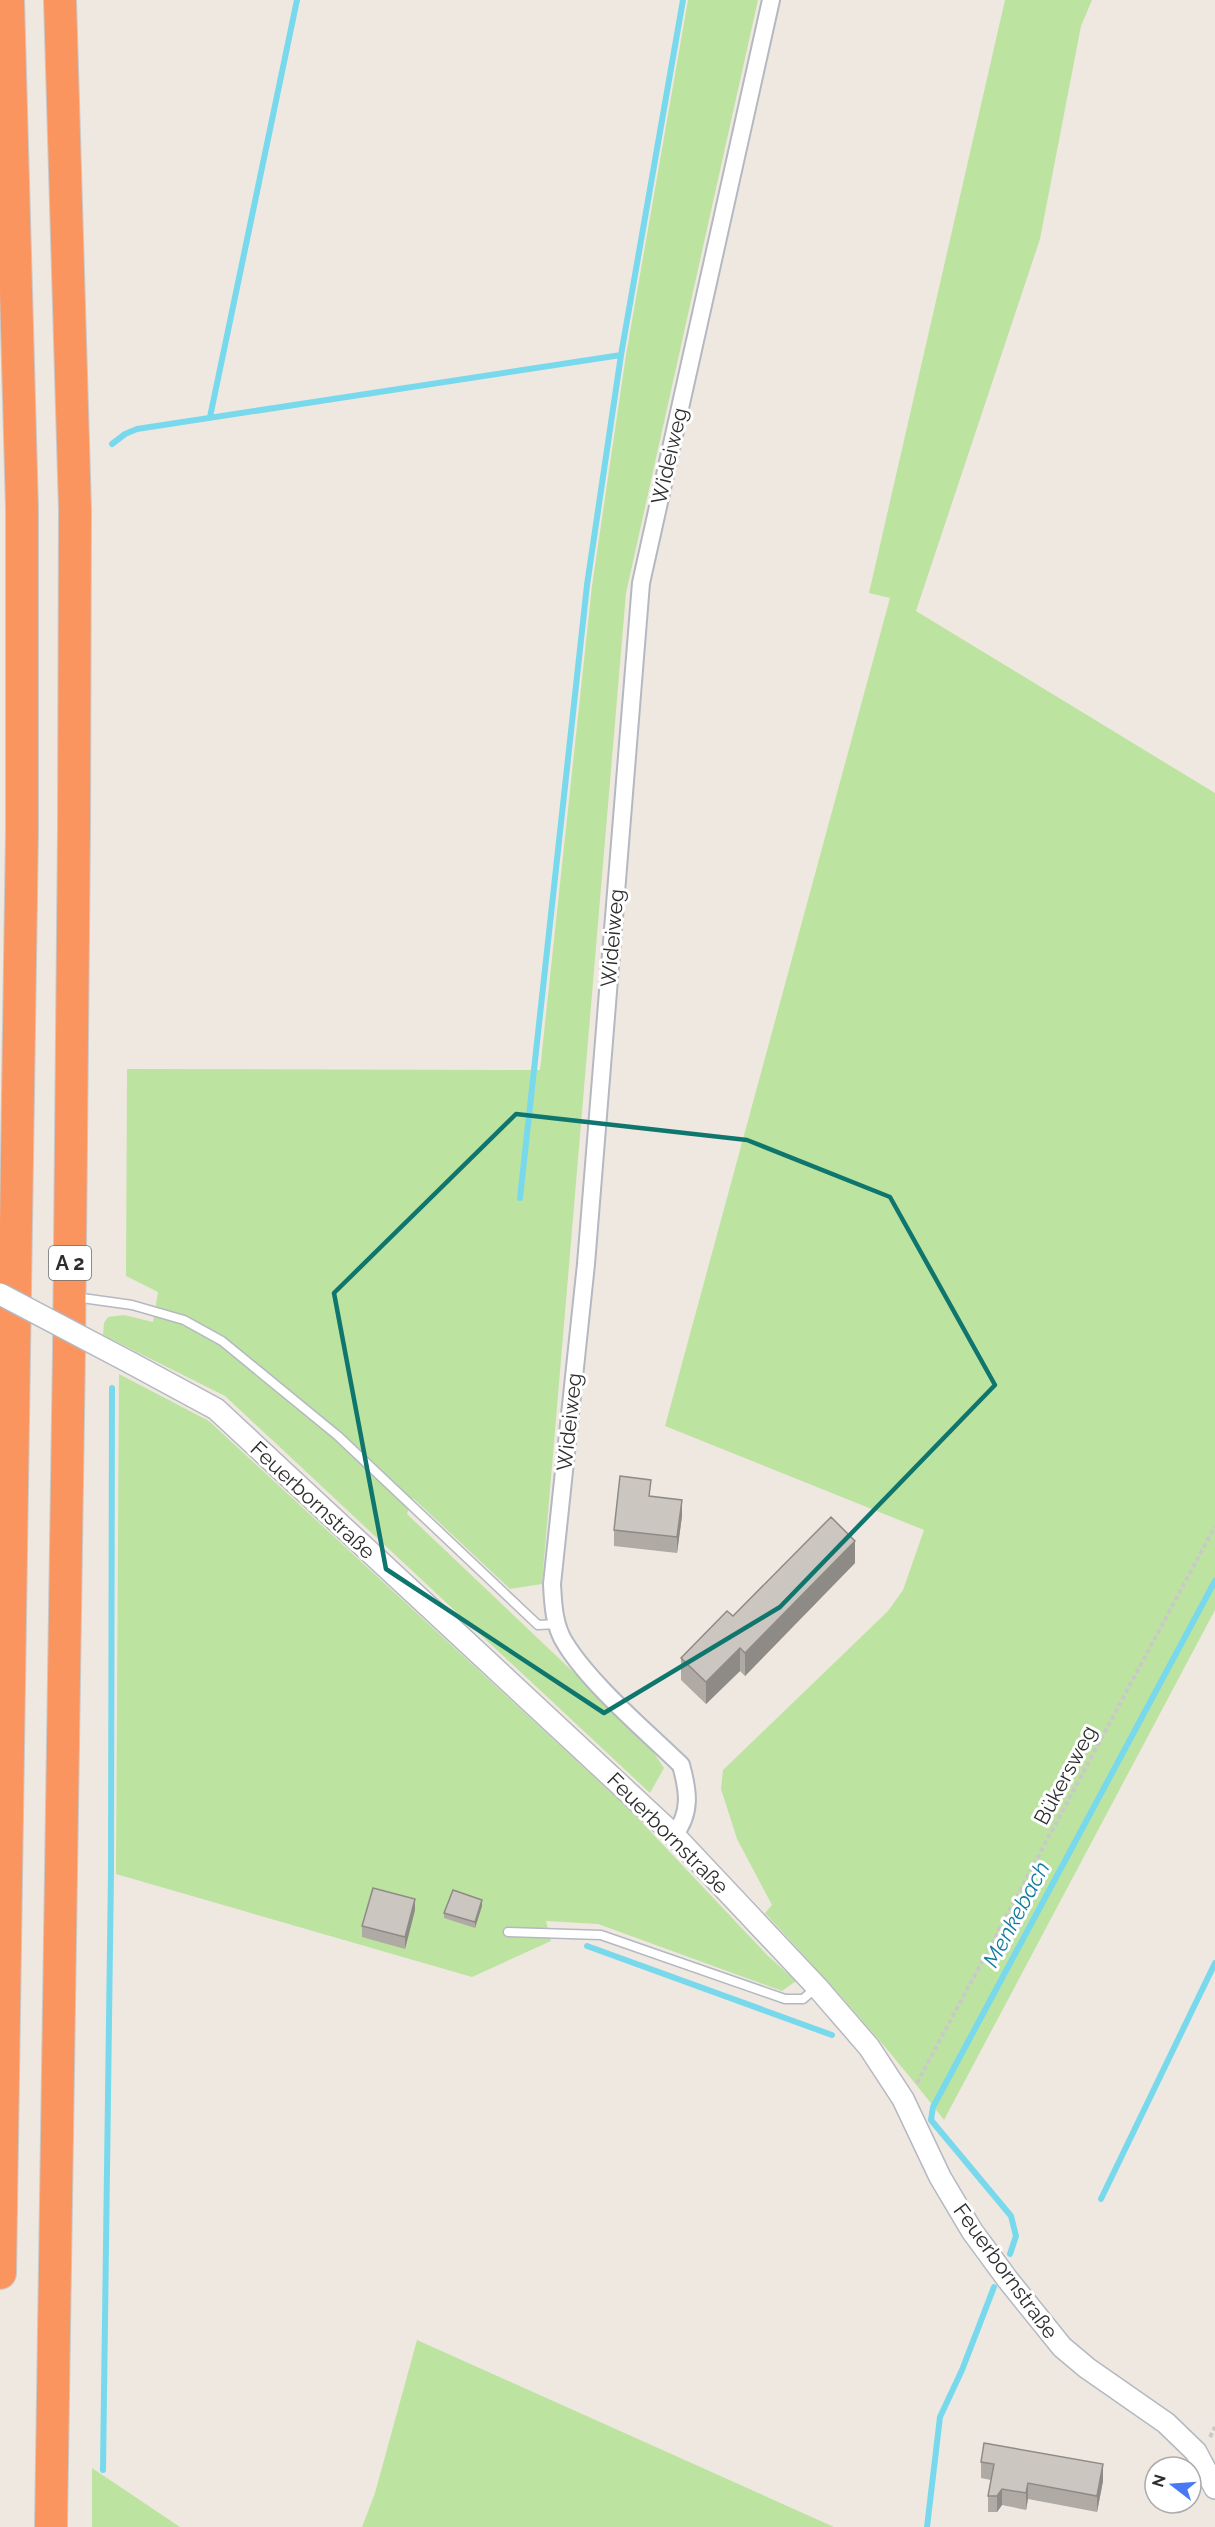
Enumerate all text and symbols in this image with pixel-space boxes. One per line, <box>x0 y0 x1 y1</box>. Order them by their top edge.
street label: Wideiweg <box>646 405 692 507</box>
street label: Wideiweg <box>595 888 629 988</box>
road number: A 2 <box>49 1246 91 1280</box>
street label: Wideiweg <box>551 1372 587 1472</box>
street label: Feuerbornstraße <box>246 1436 380 1564</box>
street label: Bükersweg <box>1028 1721 1102 1829</box>
street label: Feuerbornstraße <box>602 1767 734 1899</box>
water label: Menkebach <box>977 1857 1055 1971</box>
street label: Feuerbornstraße <box>949 2198 1063 2344</box>
north arrow <box>1143 2455 1203 2515</box>
text: N <box>1148 2472 1170 2489</box>

